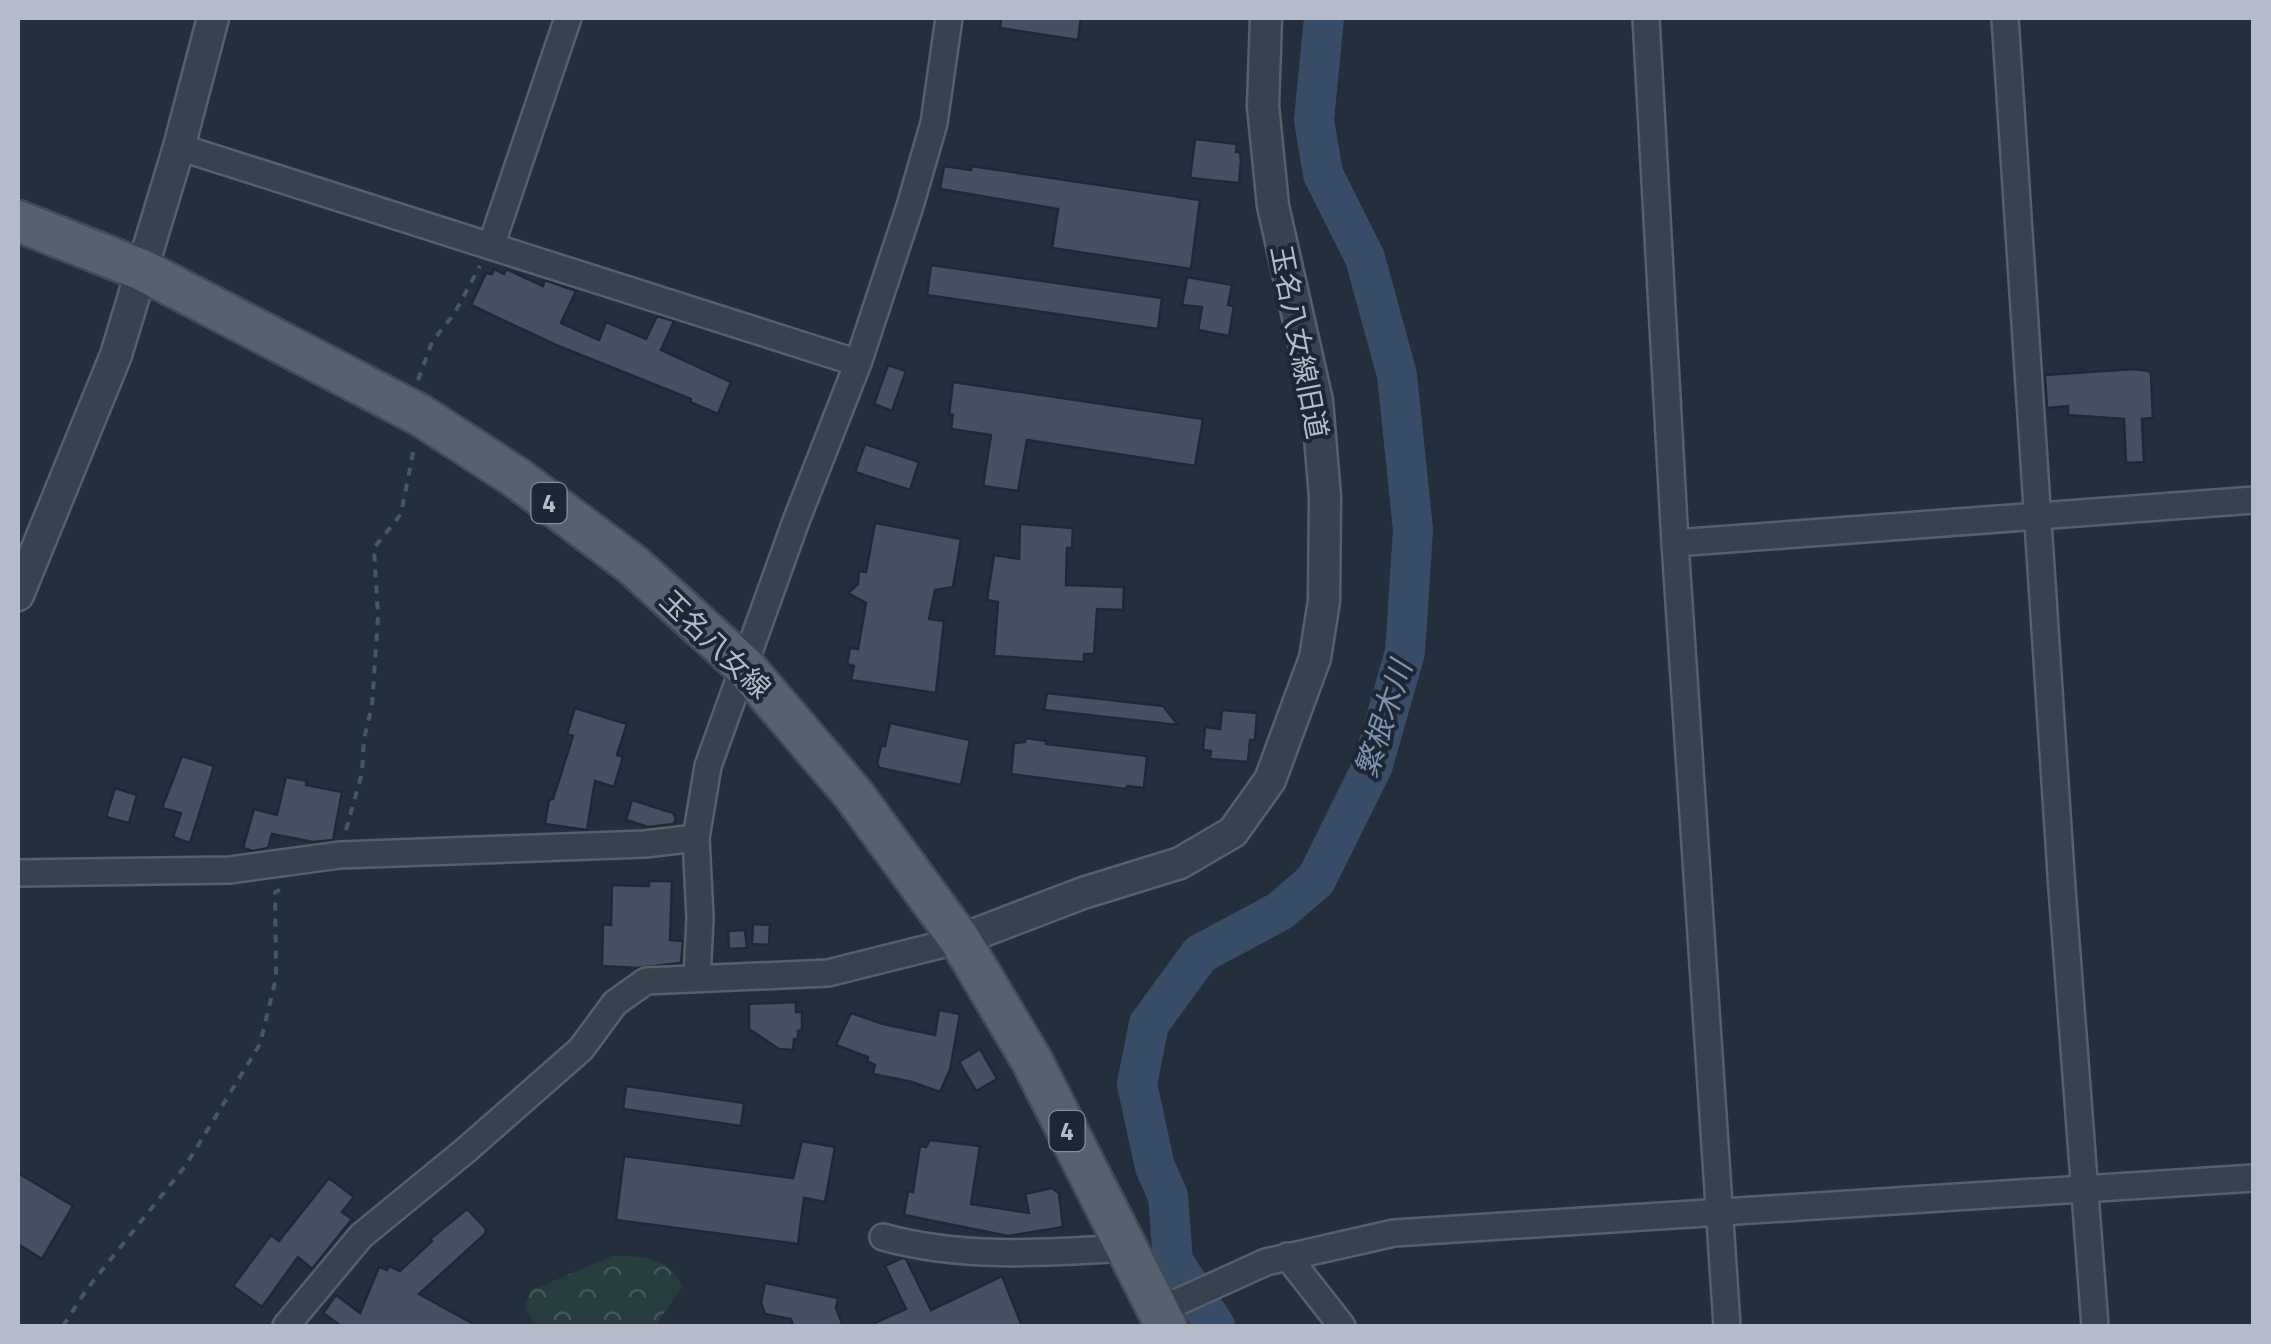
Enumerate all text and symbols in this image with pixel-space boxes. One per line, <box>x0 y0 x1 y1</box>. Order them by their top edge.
street label: 玉名八女線旧道 <box>1260 242 1340 442</box>
road number: 4 <box>532 483 566 523</box>
street label: 玉名八女線 <box>651 580 781 708</box>
water label: 繁根木川 <box>1343 652 1424 783</box>
road number: 4 <box>1050 1111 1084 1151</box>

